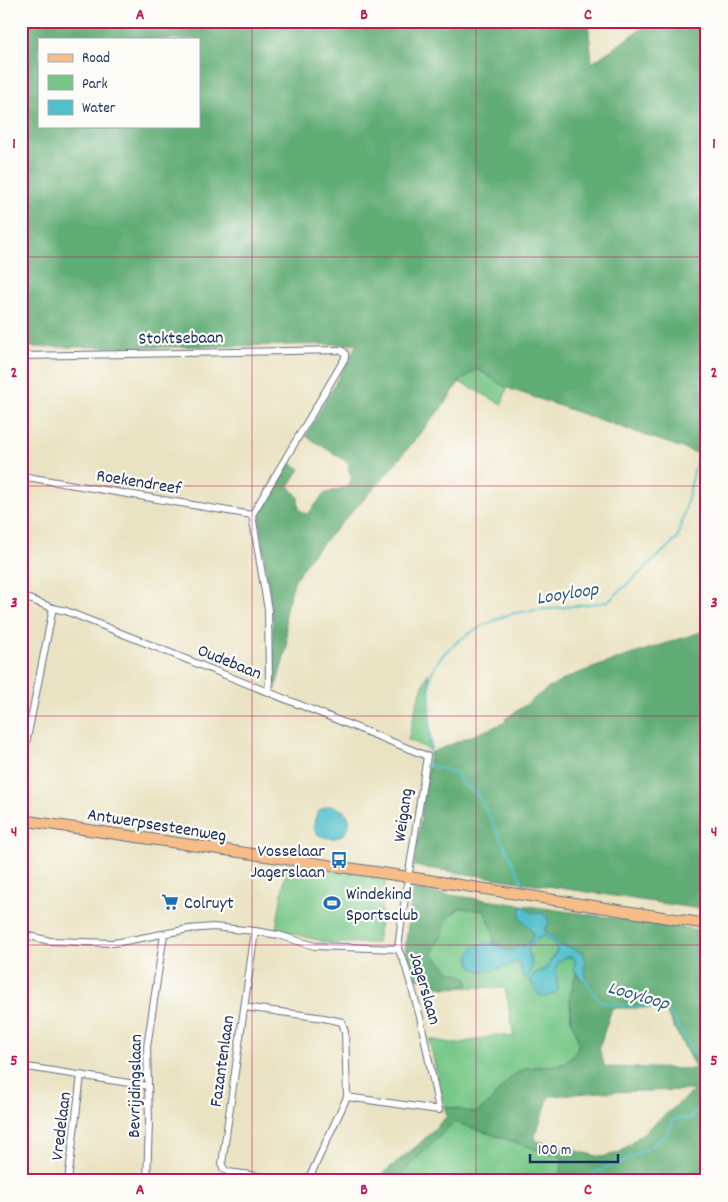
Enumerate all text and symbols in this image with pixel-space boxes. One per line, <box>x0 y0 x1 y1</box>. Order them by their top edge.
text: A <box>136 4 145 27</box>
text: B <box>360 4 368 27</box>
text: C <box>584 4 592 27</box>
legend <box>38 38 200 128</box>
text: Road <box>82 48 110 70</box>
text: Park <box>82 74 108 96</box>
text: Water <box>82 98 116 120</box>
text: 1 <box>12 133 16 156</box>
text: 1 <box>712 133 716 156</box>
street label: Stoktsebaan <box>138 326 224 353</box>
text: 2 <box>11 362 18 385</box>
text: 2 <box>711 362 718 385</box>
street label: Roekendreef <box>94 464 183 503</box>
water label: Looyloop <box>535 577 602 614</box>
text: 3 <box>10 592 18 615</box>
text: 3 <box>710 592 718 615</box>
street label: Oudebaan <box>193 639 265 688</box>
street label: Weigang <box>388 787 421 844</box>
street label: Antwerpsesteenweg <box>85 803 228 850</box>
text: 4 <box>11 821 17 844</box>
text: 4 <box>711 821 717 844</box>
place label: Vosselaar Jagerslaan <box>250 840 325 886</box>
bus stop icon: Vosselaar Jagerslaan <box>329 850 349 870</box>
place label: Windekind Sportsclub <box>346 883 418 929</box>
supermarket icon: Colruyt <box>160 892 180 912</box>
place label: Colruyt <box>184 892 234 917</box>
sports icon: Windekind Sportsclub <box>322 893 342 913</box>
street label: Jagerslaan <box>401 949 446 1028</box>
water label: Looyloop <box>604 976 673 1019</box>
street label: Fazantenlaan <box>205 1014 242 1109</box>
street label: Bevrijdingslaan <box>123 1034 150 1138</box>
text: 5 <box>10 1050 18 1073</box>
text: 5 <box>710 1050 718 1073</box>
street label: Vredelaan <box>46 1090 79 1162</box>
scale bar <box>530 1132 618 1164</box>
text: 100 m <box>538 1140 571 1162</box>
text: A <box>136 1179 145 1202</box>
text: B <box>360 1179 368 1202</box>
text: C <box>584 1179 592 1202</box>

